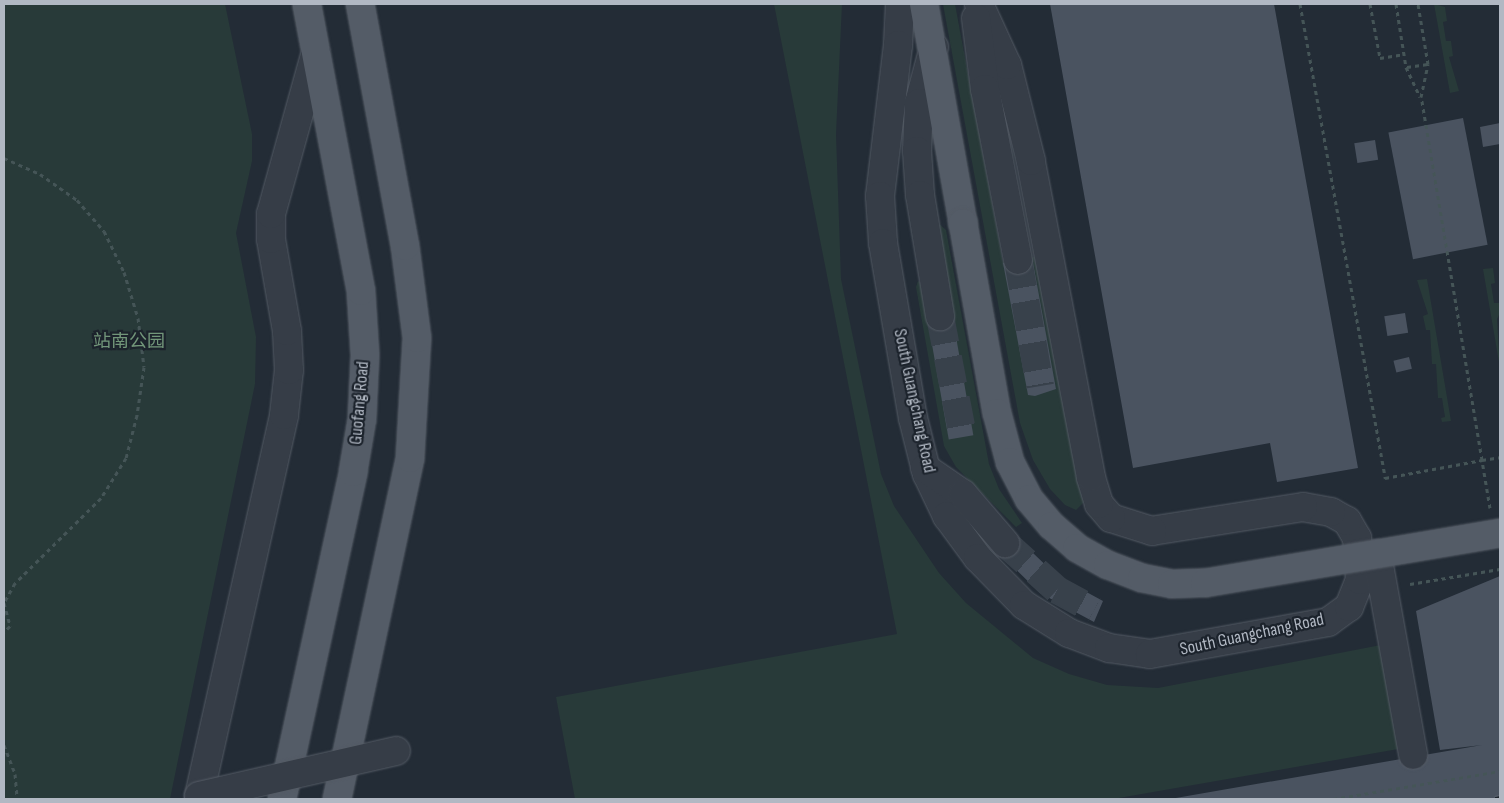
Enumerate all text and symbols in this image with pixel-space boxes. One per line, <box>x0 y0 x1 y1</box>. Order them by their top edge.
street label: South Guangchang Road <box>888 327 940 475</box>
park label: 站南公园 <box>93 331 165 353</box>
street label: Guofang Road <box>346 360 374 446</box>
street label: South Guangchang Road <box>1178 609 1326 661</box>

